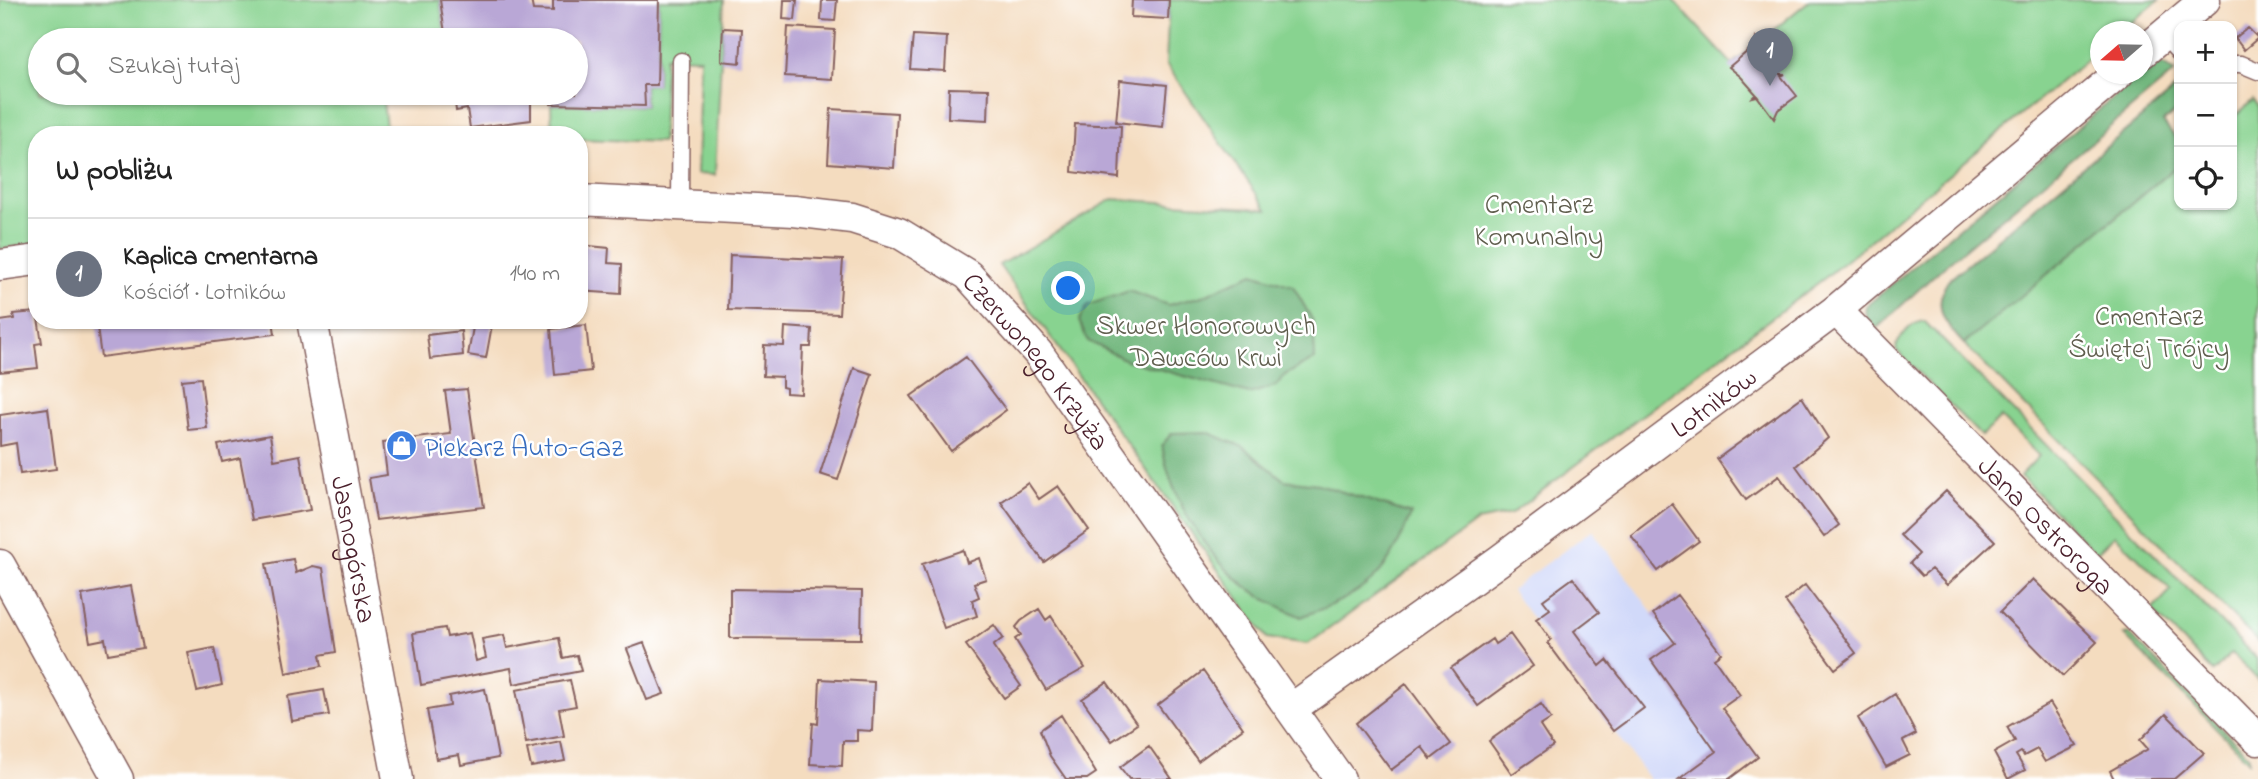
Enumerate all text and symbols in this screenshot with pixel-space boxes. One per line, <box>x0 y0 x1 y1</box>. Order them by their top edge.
north arrow <box>2090 21 2153 84</box>
map controls <box>2174 21 2237 210</box>
button: + <box>2174 21 2237 84</box>
search box <box>28 28 588 105</box>
pin: 1 <box>1747 28 1793 86</box>
icon: search <box>52 48 90 86</box>
text: Szukaj tutaj <box>108 48 239 86</box>
button: − <box>2174 84 2237 147</box>
button: locate <box>2174 147 2237 210</box>
text: W pobliżu <box>56 150 173 194</box>
park label: Cmentarz Komunalny <box>1475 186 1603 259</box>
text: Kaplica cmentarna <box>123 239 318 277</box>
text: 1 <box>75 258 83 291</box>
text: 140 m <box>510 258 560 291</box>
street label: Czerwonego Krzyża <box>951 265 1118 460</box>
your location <box>1051 271 1085 305</box>
text: Kościół · Lotników <box>123 277 286 310</box>
park label: Cmentarz Świętej Trójcy <box>2069 298 2229 371</box>
park label: Skwer Honorowych Dawców Krwi <box>1096 307 1316 380</box>
street label: Lotników <box>1663 359 1767 450</box>
shop icon: Piekarz Auto-Gaz <box>384 429 418 463</box>
place label: Piekarz Auto-Gaz <box>424 429 623 470</box>
street label: Jana Ostroroga <box>1966 448 2122 606</box>
street label: Jasnogórska <box>318 473 385 627</box>

